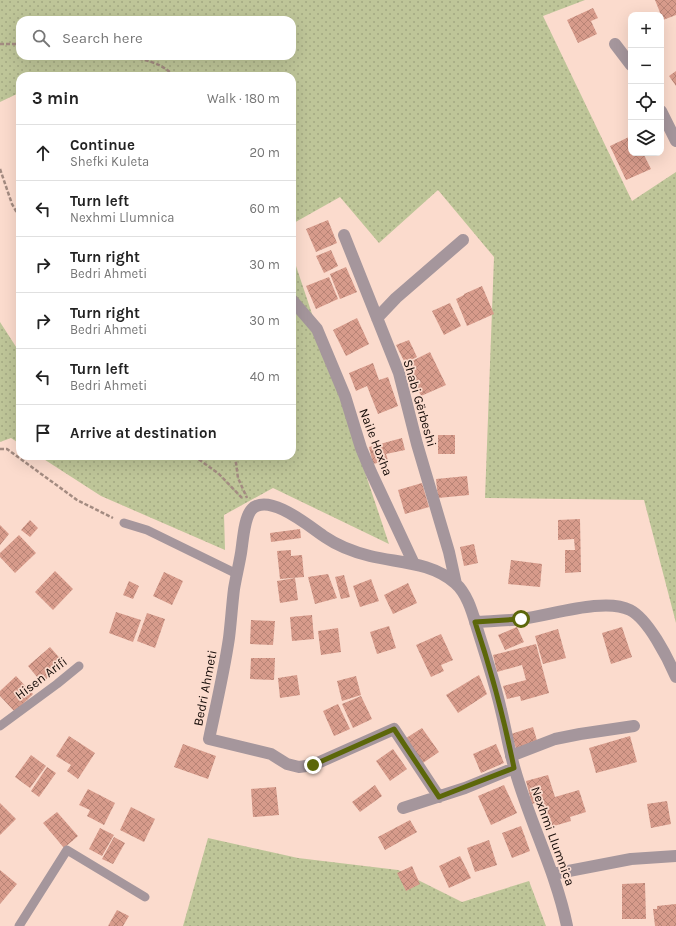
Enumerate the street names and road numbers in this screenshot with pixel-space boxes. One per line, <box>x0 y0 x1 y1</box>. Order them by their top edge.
street label: Shabi Gërbeshi <box>400 358 440 448</box>
street label: Naile Hoxha <box>356 406 396 478</box>
street label: Bedri Ahmeti <box>190 649 220 727</box>
street label: Hisen Arifi <box>12 654 70 702</box>
street label: Nexhmi Llumnica <box>528 784 578 888</box>

